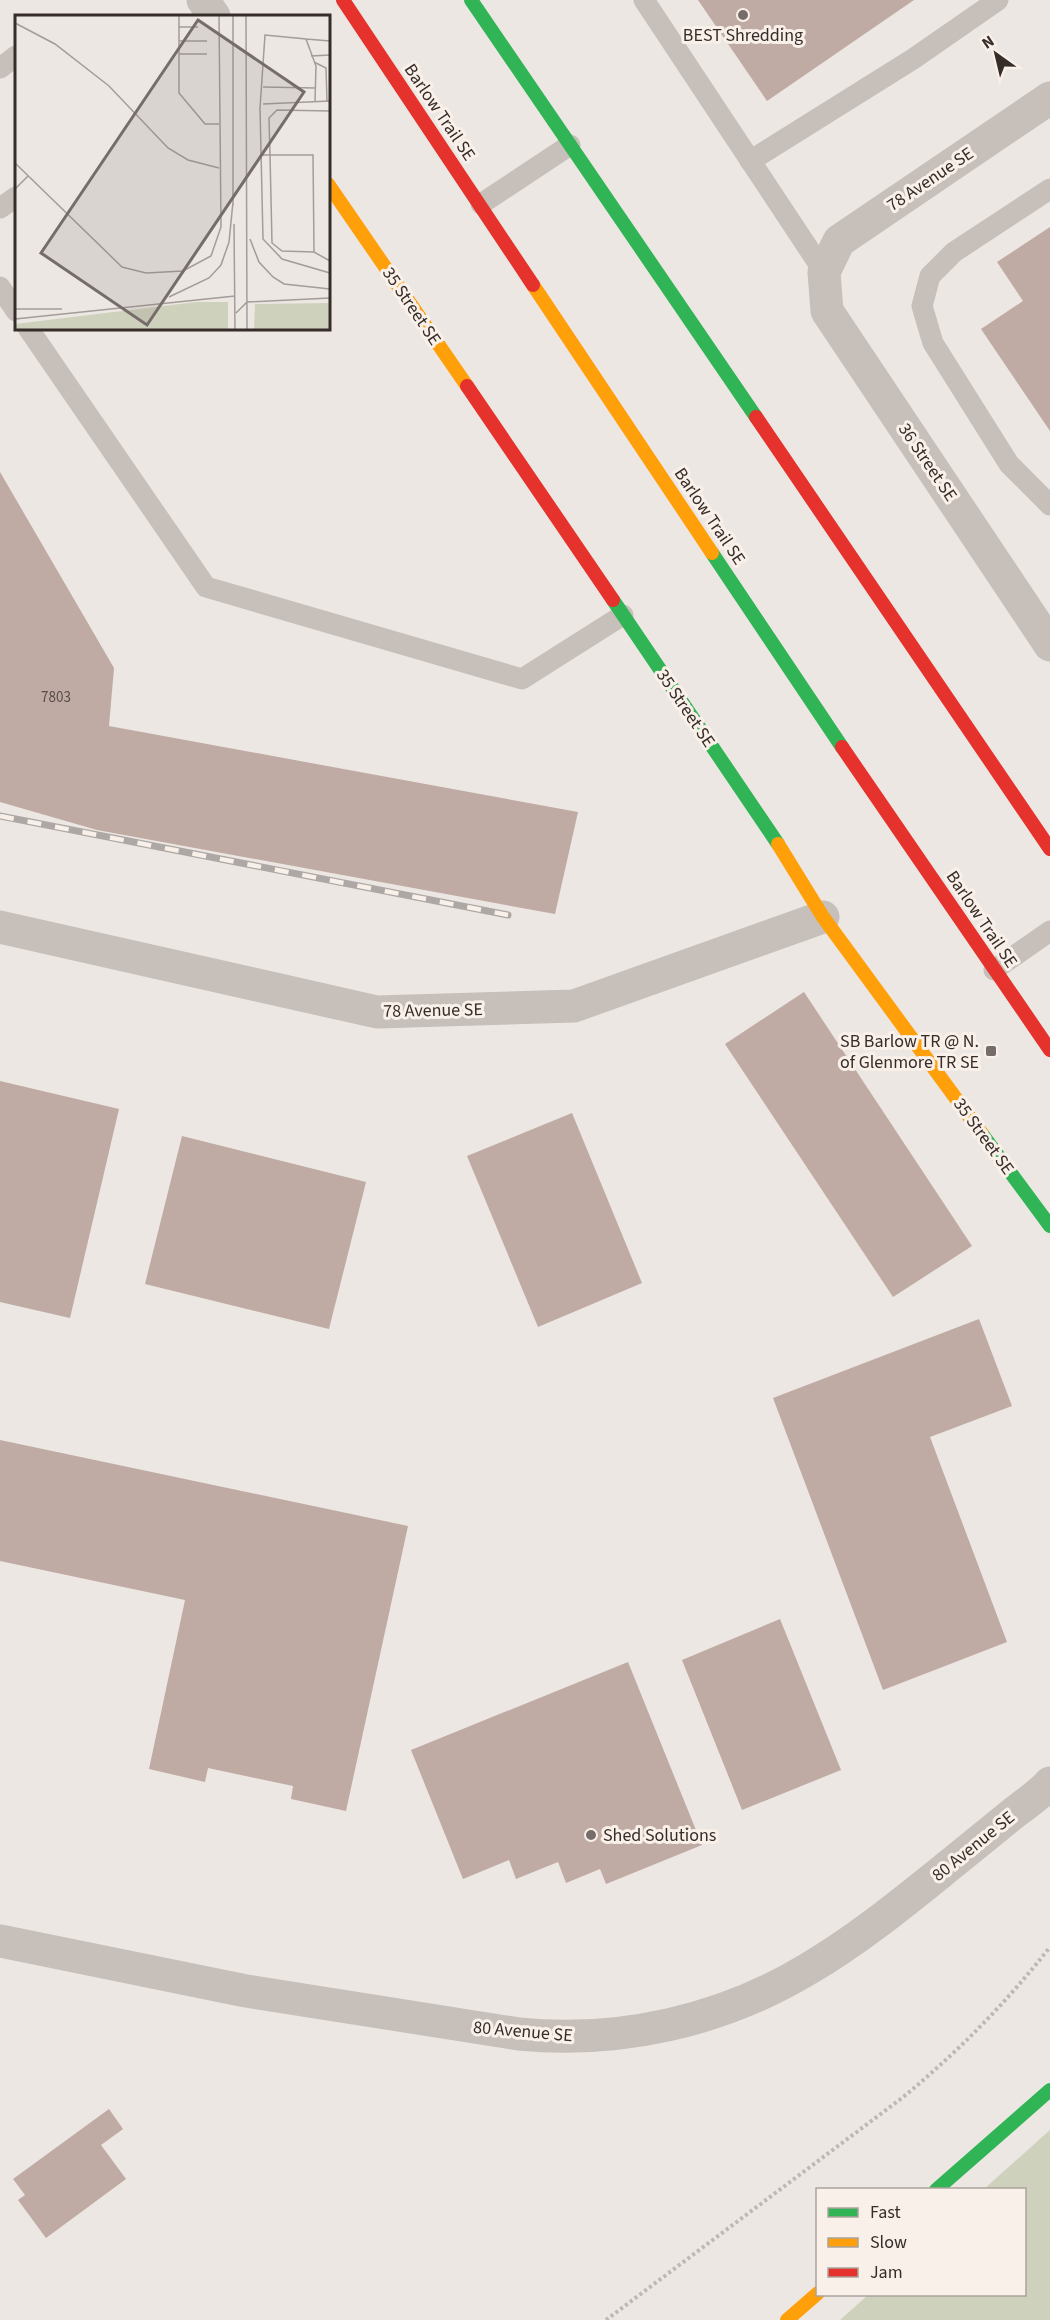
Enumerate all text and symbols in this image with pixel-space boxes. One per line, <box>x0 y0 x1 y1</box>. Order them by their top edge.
marker: BEST Shredding <box>736 8 750 22</box>
inset map <box>15 15 330 330</box>
place label: BEST Shredding <box>683 23 803 48</box>
north arrow <box>966 24 1026 84</box>
text: N <box>978 30 999 54</box>
street label: Barlow Trail SE <box>398 59 481 166</box>
street label: 78 Avenue SE <box>882 141 979 218</box>
street label: 35 Street SE <box>376 262 447 350</box>
street label: 36 Street SE <box>892 418 963 506</box>
street label: Barlow Trail SE <box>668 463 751 570</box>
street label: 35 Street SE <box>650 664 721 752</box>
house number: 7803 <box>41 687 71 708</box>
street label: Barlow Trail SE <box>940 866 1023 973</box>
street label: 78 Avenue SE <box>383 997 483 1024</box>
place label: SB Barlow TR @ N. of Glenmore TR SE <box>840 1029 979 1075</box>
marker: SB Barlow TR @ N. of Glenmore TR SE <box>984 1044 998 1058</box>
street label: 35 Street SE <box>947 1093 1020 1180</box>
street label: 80 Avenue SE <box>927 1805 1020 1887</box>
place label: Shed Solutions <box>603 1823 716 1848</box>
marker: Shed Solutions <box>584 1828 598 1842</box>
street label: 80 Avenue SE <box>472 2015 574 2048</box>
legend <box>816 2188 1026 2296</box>
text: Fast <box>870 2200 901 2225</box>
text: Slow <box>870 2230 907 2255</box>
text: Jam <box>870 2260 903 2285</box>

